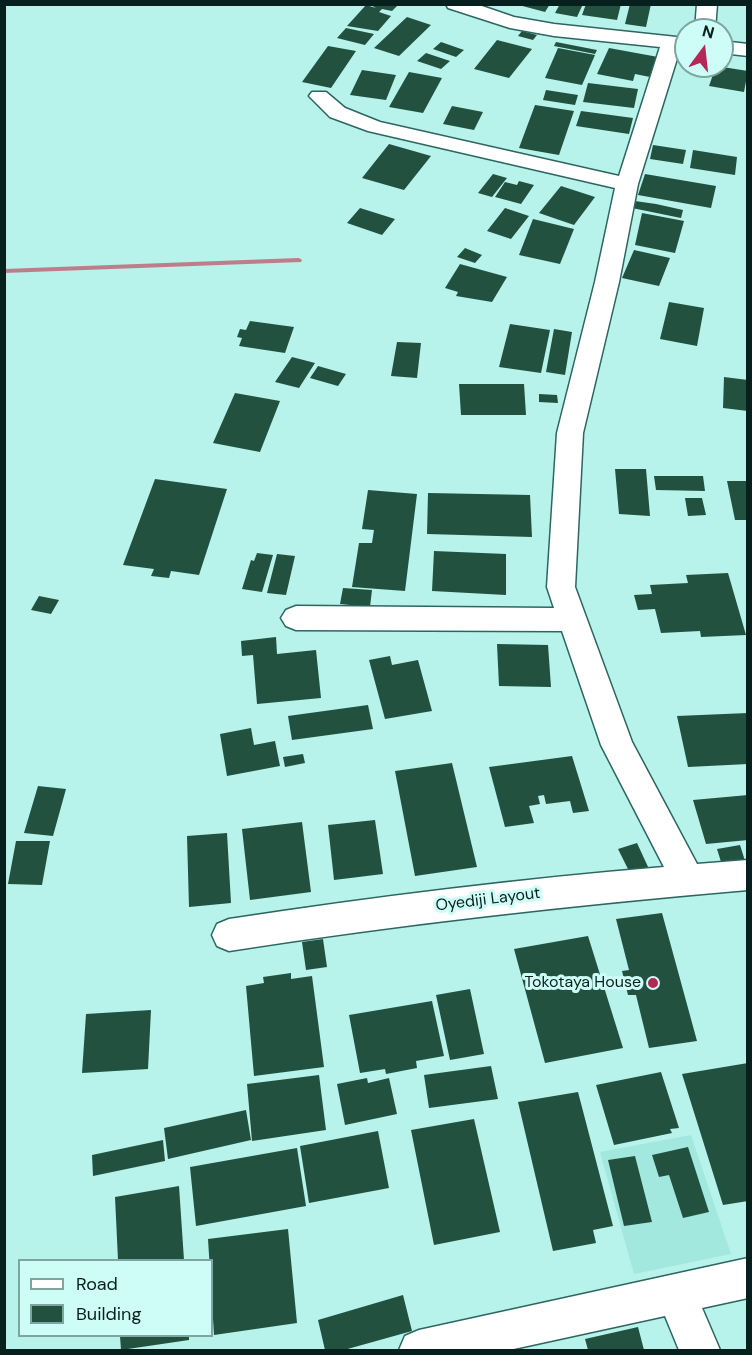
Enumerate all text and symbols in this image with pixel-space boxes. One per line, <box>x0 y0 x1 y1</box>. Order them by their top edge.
north arrow <box>674 18 734 78</box>
text: N <box>700 20 717 44</box>
street label: Oyediji Layout <box>435 884 541 916</box>
place label: Tokotaya House <box>525 973 641 993</box>
marker: Tokotaya House <box>646 976 660 990</box>
legend <box>18 1259 213 1337</box>
text: Road <box>76 1272 118 1296</box>
text: Building <box>76 1302 141 1326</box>

